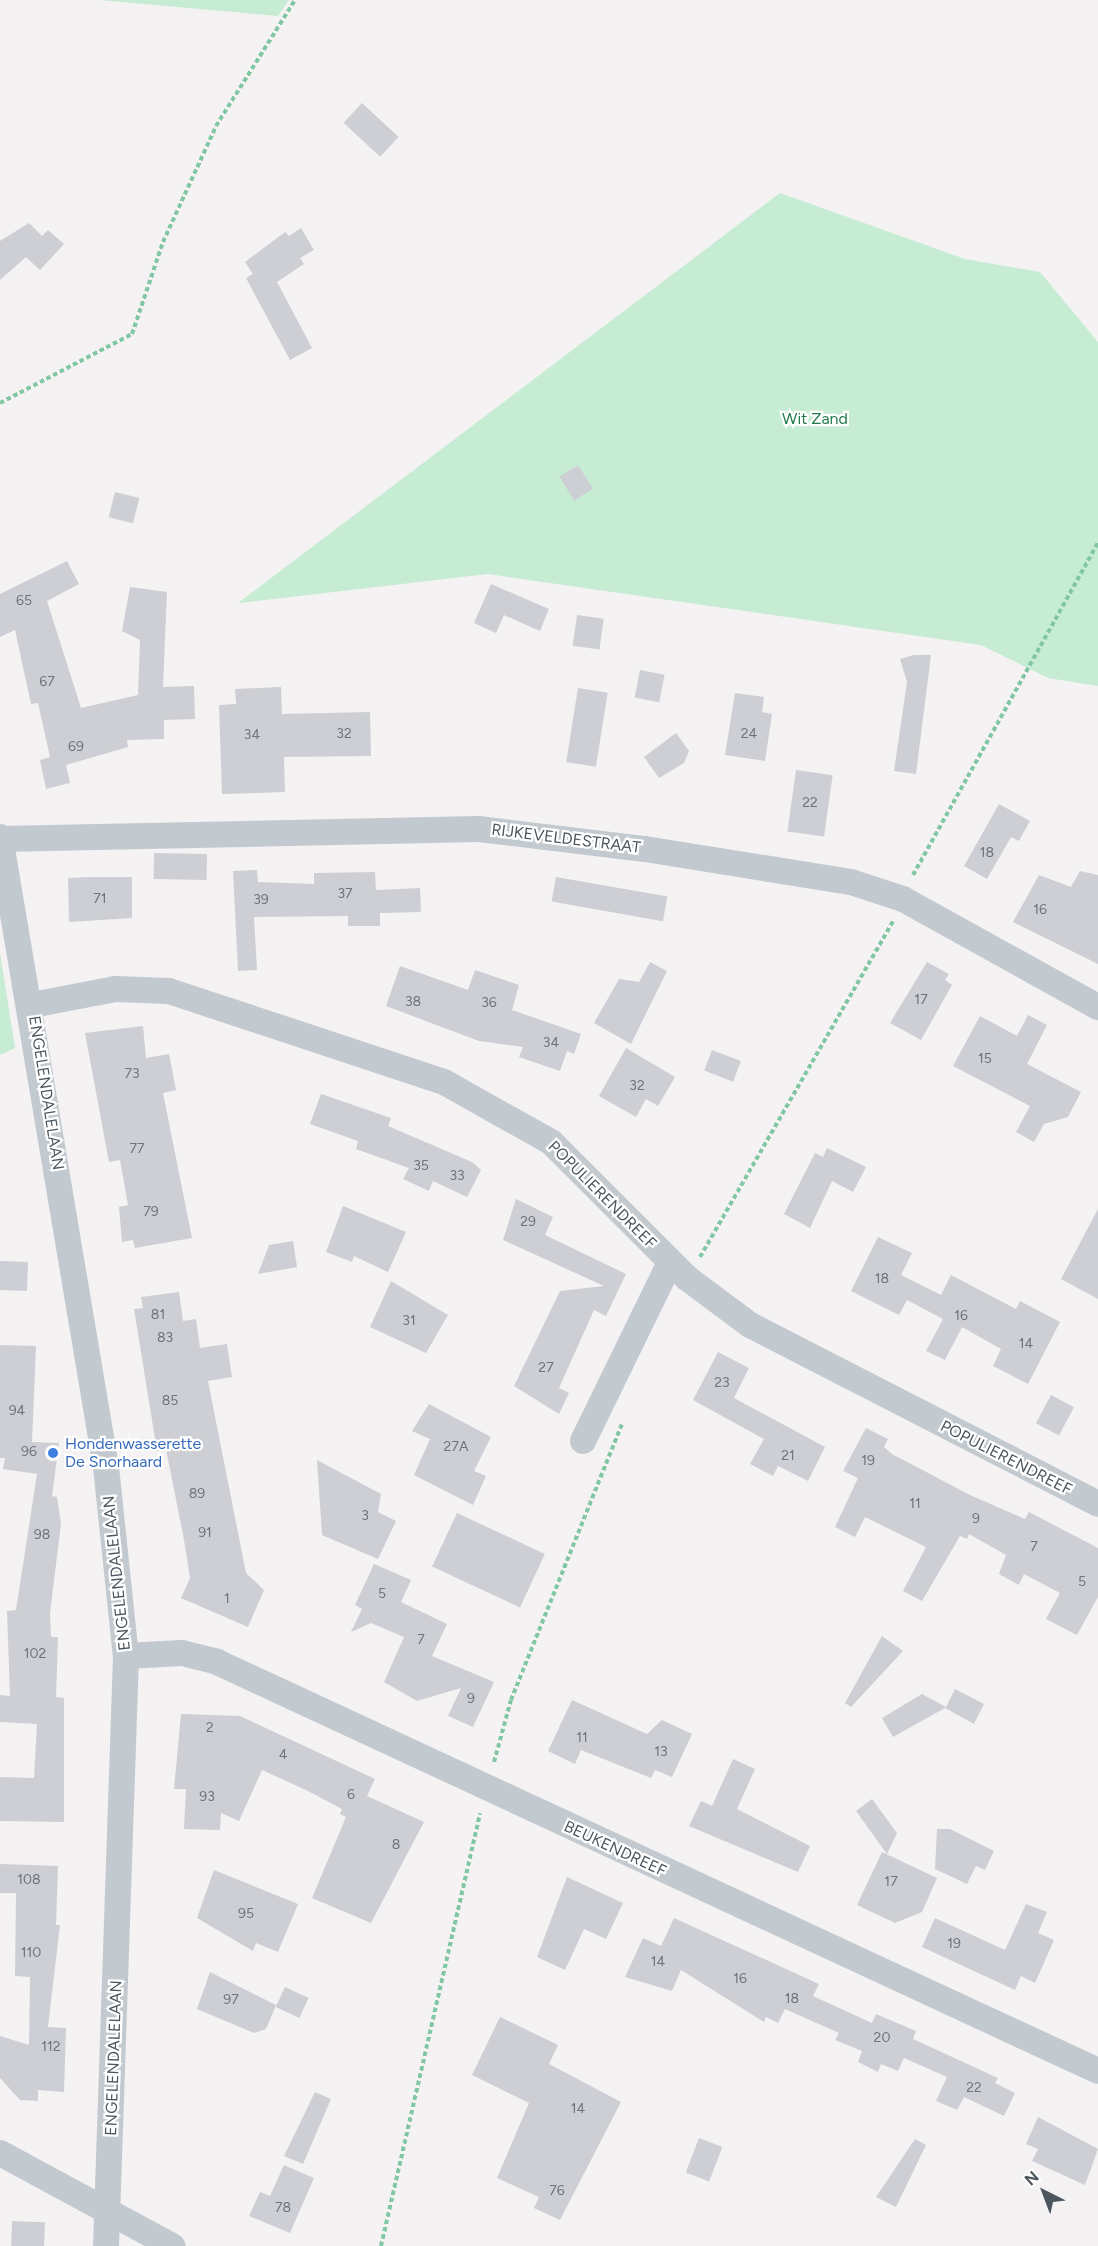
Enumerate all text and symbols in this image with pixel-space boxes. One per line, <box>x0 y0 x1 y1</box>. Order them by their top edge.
park label: Wit Zand <box>782 409 848 429</box>
house number: 65 <box>16 593 32 609</box>
house number: 67 <box>39 674 55 690</box>
house number: 32 <box>336 726 352 742</box>
house number: 24 <box>741 726 757 742</box>
house number: 34 <box>244 727 260 743</box>
house number: 69 <box>68 739 84 755</box>
house number: 22 <box>802 795 818 811</box>
street label: RIJKEVELDESTRAAT <box>490 820 642 858</box>
house number: 18 <box>980 845 994 861</box>
house number: 37 <box>337 886 353 902</box>
house number: 71 <box>93 891 107 907</box>
house number: 39 <box>253 892 269 908</box>
house number: 16 <box>1033 902 1047 918</box>
house number: 17 <box>914 992 928 1008</box>
house number: 38 <box>405 994 421 1010</box>
house number: 36 <box>481 995 497 1011</box>
street label: ENGELENDALELAAN <box>24 1015 68 1171</box>
house number: 34 <box>543 1035 559 1051</box>
house number: 15 <box>978 1051 992 1067</box>
house number: 73 <box>124 1066 140 1082</box>
house number: 32 <box>629 1078 645 1094</box>
street label: POPULIERENDREEF <box>544 1137 660 1253</box>
house number: 77 <box>129 1141 145 1157</box>
house number: 35 <box>413 1158 429 1174</box>
house number: 33 <box>449 1168 465 1184</box>
house number: 79 <box>143 1204 159 1220</box>
house number: 29 <box>520 1214 536 1230</box>
house number: 18 <box>875 1271 889 1287</box>
house number: 81 <box>151 1307 165 1323</box>
house number: 16 <box>954 1308 968 1324</box>
house number: 31 <box>402 1313 416 1329</box>
house number: 83 <box>157 1330 173 1346</box>
house number: 14 <box>1019 1336 1033 1352</box>
house number: 27 <box>538 1360 554 1376</box>
house number: 23 <box>714 1375 730 1391</box>
house number: 85 <box>162 1393 178 1409</box>
house number: 94 <box>9 1403 25 1419</box>
street label: POPULIERENDREEF <box>937 1417 1075 1499</box>
place label: Hondenwasserette De Snorhaard <box>65 1434 201 1472</box>
house number: 27A <box>444 1439 468 1455</box>
house number: 96 <box>21 1444 37 1460</box>
marker: Hondenwasserette De Snorhaard <box>46 1446 60 1460</box>
house number: 21 <box>781 1448 795 1464</box>
house number: 19 <box>861 1453 875 1469</box>
house number: 89 <box>189 1486 205 1502</box>
street label: ENGELENDALELAAN <box>99 1495 135 1651</box>
house number: 11 <box>909 1496 921 1512</box>
house number: 3 <box>361 1508 369 1524</box>
house number: 9 <box>972 1511 980 1527</box>
house number: 91 <box>198 1525 212 1541</box>
house number: 98 <box>34 1527 50 1543</box>
house number: 7 <box>1030 1539 1038 1555</box>
house number: 5 <box>1078 1574 1086 1590</box>
house number: 5 <box>378 1586 386 1602</box>
house number: 1 <box>224 1591 230 1607</box>
house number: 7 <box>417 1632 425 1648</box>
house number: 102 <box>24 1646 46 1662</box>
house number: 9 <box>467 1691 475 1707</box>
house number: 2 <box>206 1720 214 1736</box>
house number: 11 <box>576 1730 588 1746</box>
house number: 13 <box>654 1744 668 1760</box>
house number: 4 <box>279 1747 287 1763</box>
house number: 6 <box>347 1787 355 1803</box>
house number: 93 <box>199 1789 215 1805</box>
street label: BEUKENDREEF <box>561 1817 669 1881</box>
house number: 8 <box>392 1837 400 1853</box>
house number: 108 <box>17 1872 41 1888</box>
house number: 17 <box>884 1874 898 1890</box>
house number: 95 <box>238 1906 254 1922</box>
house number: 19 <box>947 1936 961 1952</box>
house number: 110 <box>21 1945 41 1961</box>
house number: 14 <box>651 1954 665 1970</box>
house number: 16 <box>733 1971 747 1987</box>
street label: ENGELENDALELAAN <box>102 1980 126 2136</box>
house number: 18 <box>785 1991 799 2007</box>
house number: 97 <box>223 1992 239 2008</box>
house number: 20 <box>874 2030 890 2046</box>
house number: 112 <box>41 2039 61 2055</box>
house number: 22 <box>966 2080 982 2096</box>
house number: 14 <box>571 2101 585 2117</box>
north arrow <box>1014 2162 1074 2222</box>
text: N <box>1021 2167 1043 2189</box>
house number: 76 <box>549 2183 565 2199</box>
house number: 78 <box>275 2200 291 2216</box>

